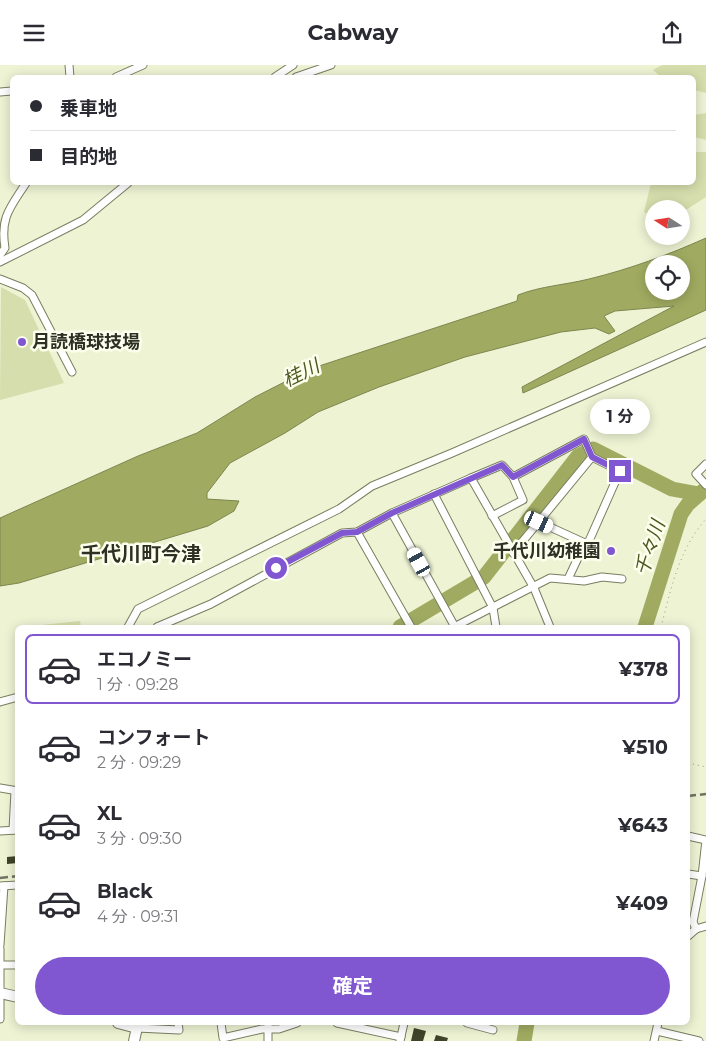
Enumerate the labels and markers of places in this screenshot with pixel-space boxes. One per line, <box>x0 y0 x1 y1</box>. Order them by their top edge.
place label: 月読橋球技場 <box>32 331 140 353</box>
marker: 月読橋球技場 <box>16 336 28 348</box>
place label: 千代川幼稚園 <box>493 540 601 562</box>
marker: 千代川幼稚園 <box>605 545 617 557</box>

